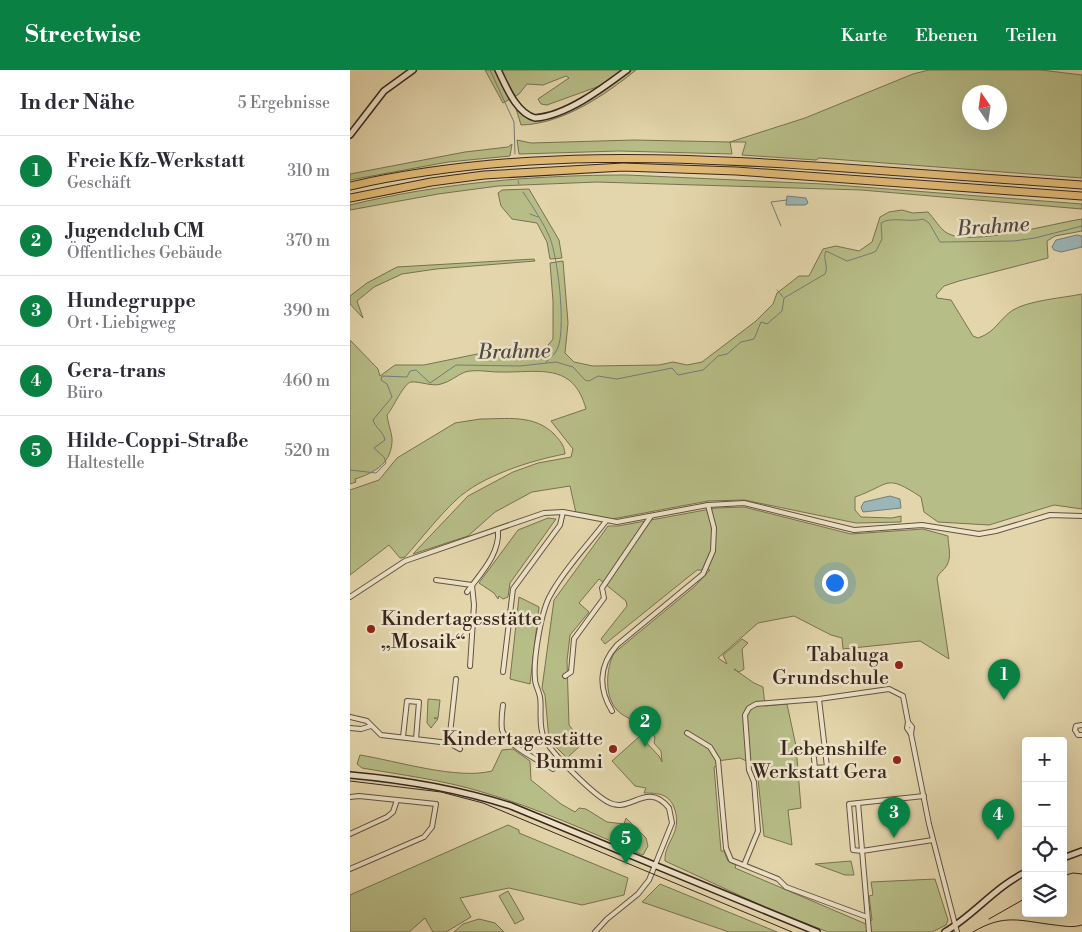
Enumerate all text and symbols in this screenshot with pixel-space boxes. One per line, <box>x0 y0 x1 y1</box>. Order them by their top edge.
text: Streetwise <box>25 20 141 50</box>
text: Karte <box>841 24 887 47</box>
text: Ebenen <box>915 24 978 47</box>
text: Teilen <box>1006 24 1057 47</box>
north arrow <box>962 85 1007 130</box>
text: In der Nähe <box>20 90 135 116</box>
text: 5 Ergebnisse <box>238 93 330 113</box>
text: Freie Kfz-Werkstatt <box>67 149 245 173</box>
text: 1 <box>32 161 40 181</box>
text: 310 m <box>287 161 330 181</box>
text: Geschäft <box>67 173 132 193</box>
water label: Brahme <box>955 211 1030 243</box>
text: Jugendclub CM <box>67 219 204 243</box>
text: 2 <box>31 231 41 251</box>
text: 370 m <box>286 231 330 251</box>
text: Öffentliches Gebäude <box>67 243 222 263</box>
text: Hundegruppe <box>67 289 196 313</box>
text: 3 <box>31 301 41 321</box>
text: 390 m <box>284 301 330 321</box>
text: Ort · Liebigweg <box>67 313 176 333</box>
water label: Brahme <box>476 338 551 366</box>
text: Gera-trans <box>67 359 166 383</box>
text: 4 <box>31 371 41 391</box>
text: 460 m <box>283 371 330 391</box>
text: Büro <box>67 383 103 403</box>
text: Hilde-Coppi-Straße <box>67 429 249 453</box>
text: 5 <box>31 441 41 461</box>
text: 520 m <box>284 441 330 461</box>
text: Haltestelle <box>67 453 145 473</box>
your location <box>822 570 848 596</box>
place label: Kindertagesstätte „Mosaik“ <box>381 607 542 655</box>
marker: Kindertagesstätte „Mosaik“ <box>365 623 377 635</box>
place label: Tabaluga Grundschule <box>772 643 890 691</box>
marker: Tabaluga Grundschule <box>893 659 905 671</box>
pin: 1 <box>988 659 1020 700</box>
pin: 2 <box>629 706 661 747</box>
place label: Kindertagesstätte Bummi <box>442 727 603 775</box>
place label: Lebenshilfe Werkstatt Gera <box>751 737 888 785</box>
map controls <box>1022 737 1067 917</box>
button: + <box>1022 737 1067 782</box>
marker: Kindertagesstätte Bummi <box>607 743 619 755</box>
marker: Lebenshilfe Werkstatt Gera <box>891 754 903 766</box>
button: − <box>1022 782 1067 827</box>
pin: 3 <box>878 797 910 838</box>
pin: 4 <box>982 799 1014 840</box>
pin: 5 <box>610 823 642 864</box>
button: locate <box>1022 827 1067 872</box>
button: layers <box>1022 872 1067 917</box>

